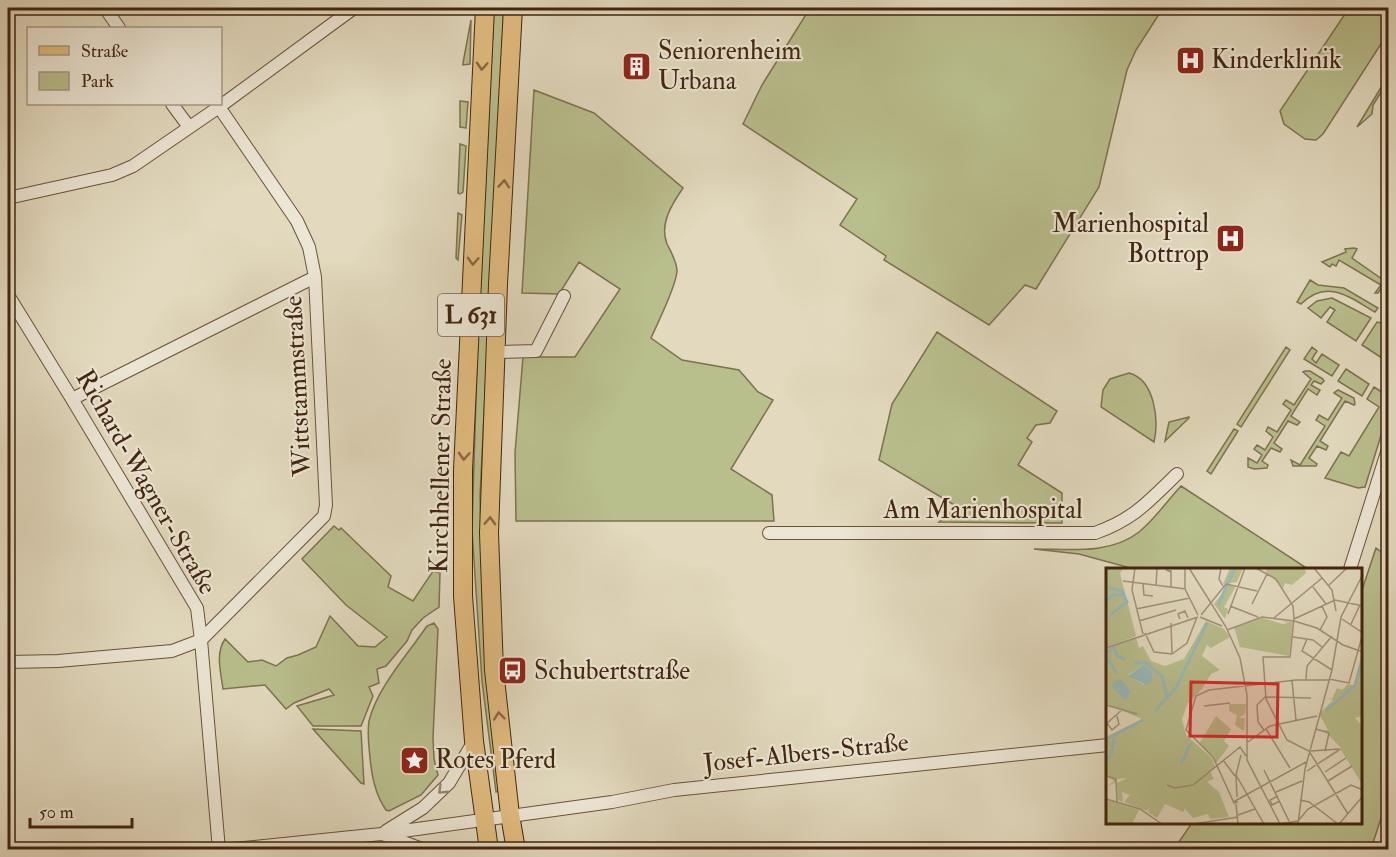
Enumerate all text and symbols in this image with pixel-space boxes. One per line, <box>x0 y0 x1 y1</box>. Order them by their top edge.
legend <box>27 27 222 105</box>
place label: Seniorenheim Urbana <box>658 35 802 97</box>
text: Straße <box>81 40 129 63</box>
hospital icon: Kinderklinik <box>1174 44 1206 76</box>
place label: Kinderklinik <box>1211 44 1342 76</box>
building icon: Seniorenheim Urbana <box>621 50 653 82</box>
one-way arrow <box>476 61 489 70</box>
text: Park <box>81 70 114 93</box>
one-way arrow <box>497 179 510 188</box>
place label: Marienhospital Bottrop <box>1052 208 1209 271</box>
hospital icon: Marienhospital Bottrop <box>1214 223 1246 255</box>
one-way arrow <box>467 256 480 265</box>
road number: L 631 <box>438 294 504 336</box>
street label: Wittstammstraße <box>277 295 319 478</box>
street label: Kirchhellener Straße <box>423 358 459 574</box>
street label: Richard-Wagner-Straße <box>69 364 224 600</box>
one-way arrow <box>458 451 471 460</box>
street label: Am Marienhospital <box>882 494 1083 527</box>
one-way arrow <box>483 516 496 525</box>
inset map <box>1106 568 1363 824</box>
bus stop icon: Schubertstraße <box>497 655 529 687</box>
place label: Schubertstraße <box>534 655 690 687</box>
one-way arrow <box>493 711 506 720</box>
street label: Josef-Albers-Straße <box>701 726 910 780</box>
place icon: Rotes Pferd <box>398 744 430 776</box>
place label: Rotes Pferd <box>435 744 556 776</box>
one-way arrow <box>438 782 449 793</box>
scale bar <box>30 791 132 829</box>
text: 50 m <box>39 801 74 824</box>

